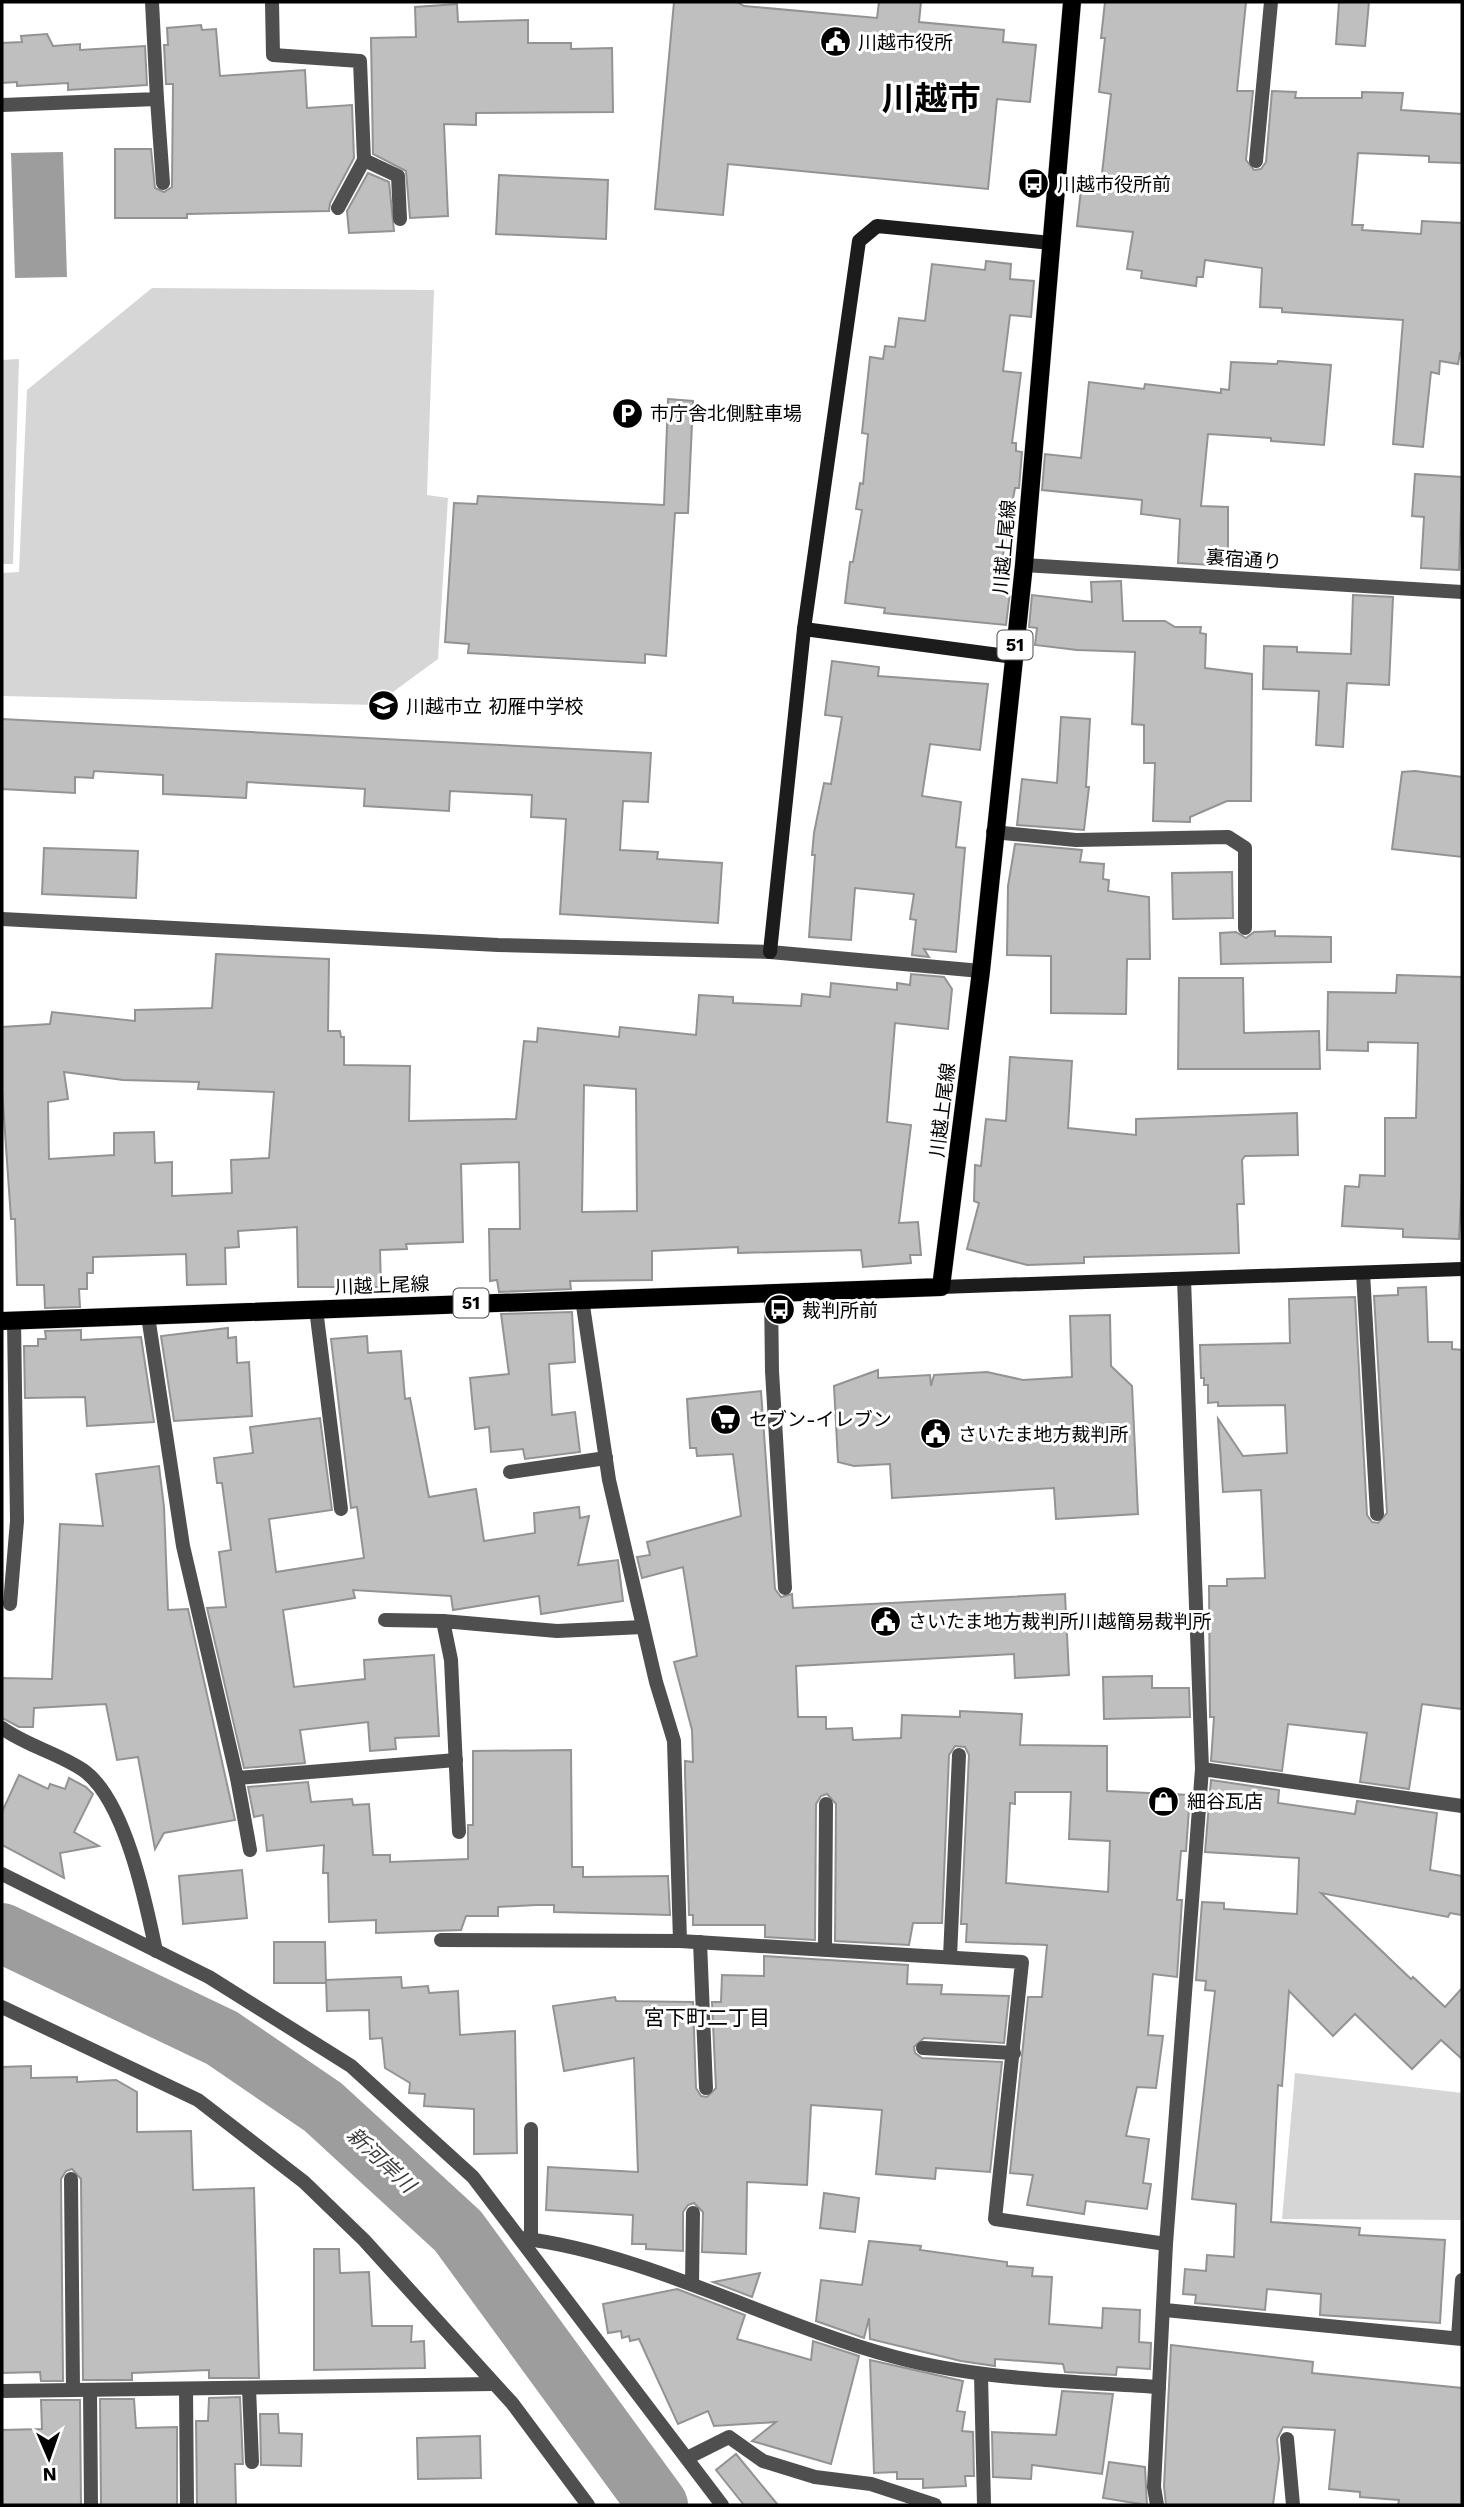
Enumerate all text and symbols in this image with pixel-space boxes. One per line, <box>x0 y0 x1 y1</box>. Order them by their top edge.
public building icon: 川越市役所 <box>818 25 852 59</box>
place label: 川越市役所 <box>858 31 953 54</box>
district label: 川越市 <box>882 79 981 118</box>
bus stop icon: 川越市役所前 <box>1017 167 1051 201</box>
place label: 川越市役所前 <box>1057 173 1171 196</box>
parking icon: 市庁舎北側駐車場 <box>610 396 644 430</box>
place label: 市庁舎北側駐車場 <box>650 402 802 425</box>
street label: 川越上尾線 <box>989 499 1020 595</box>
street label: 裏宿通り <box>1205 545 1283 574</box>
road number: 51 <box>998 630 1032 660</box>
school or university icon: 川越市立 初雁中学校 <box>366 689 400 723</box>
place label: 川越市立 初雁中学校 <box>406 695 583 718</box>
street label: 川越上尾線 <box>925 1062 960 1159</box>
street label: 川越上尾線 <box>334 1272 430 1299</box>
road number: 51 <box>454 1288 489 1318</box>
bus stop icon: 裁判所前 <box>762 1293 796 1327</box>
place label: 裁判所前 <box>802 1299 878 1322</box>
supermarket icon: セブン-イレブン <box>709 1402 743 1436</box>
place label: セブン-イレブン <box>749 1408 892 1431</box>
public building icon: さいたま地方裁判所 <box>918 1417 952 1451</box>
place label: さいたま地方裁判所 <box>958 1423 1128 1446</box>
public building icon: さいたま地方裁判所川越簡易裁判所 <box>868 1604 902 1638</box>
place label: さいたま地方裁判所川越簡易裁判所 <box>908 1610 1211 1633</box>
shop icon: 細谷瓦店 <box>1147 1784 1181 1818</box>
place label: 細谷瓦店 <box>1187 1790 1263 1813</box>
district label: 宮下町二丁目 <box>644 2005 770 2030</box>
water label: 新河岸川 <box>342 2122 422 2199</box>
north arrow <box>14 2423 84 2493</box>
text: N <box>42 2463 57 2486</box>

